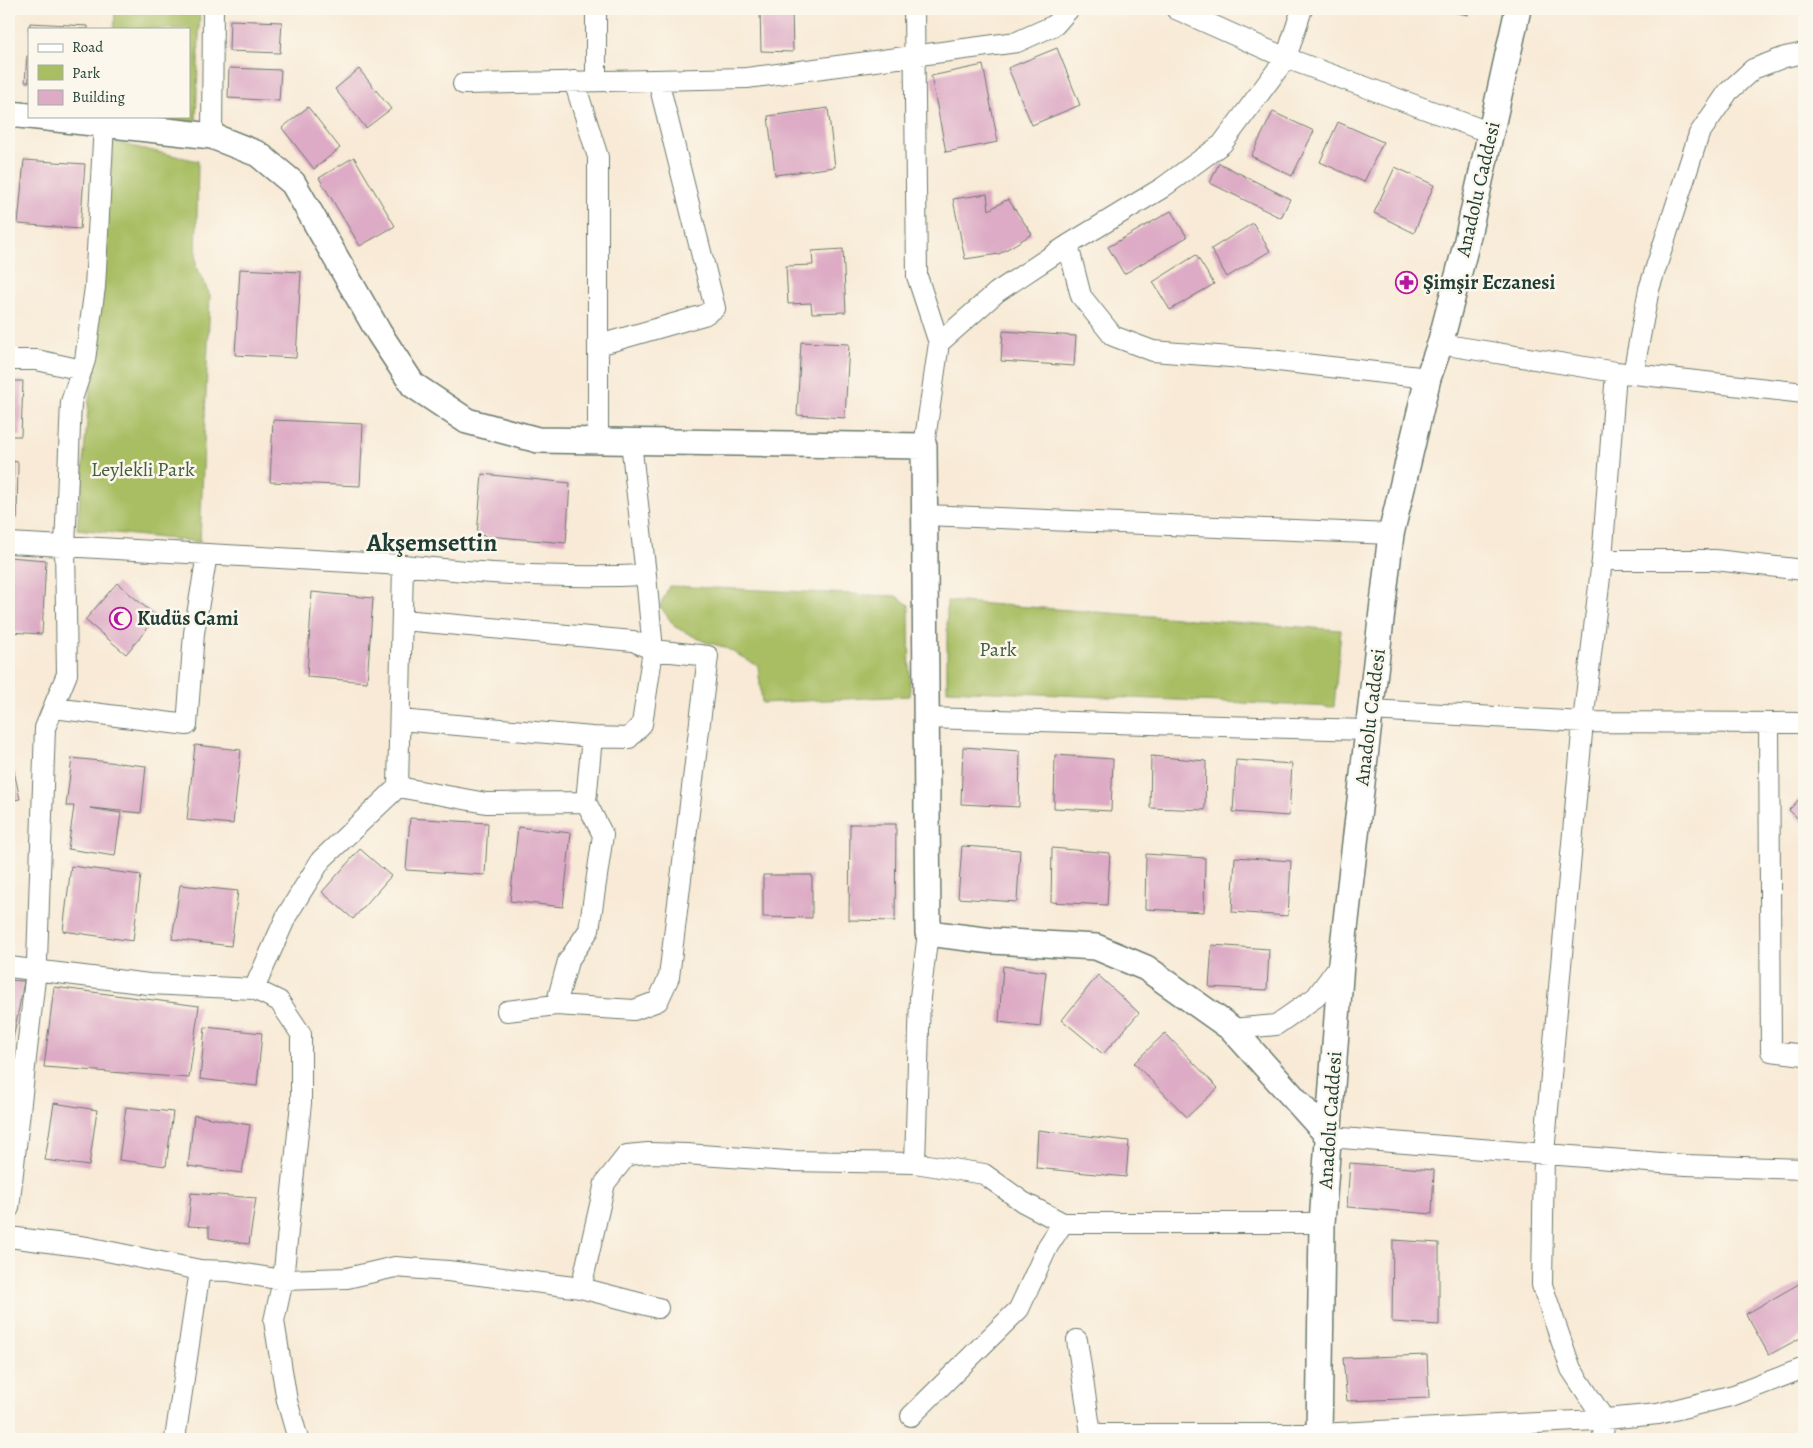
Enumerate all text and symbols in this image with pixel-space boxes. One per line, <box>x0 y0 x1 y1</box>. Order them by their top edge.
legend <box>28 28 190 118</box>
text: Road <box>72 37 104 57</box>
text: Park <box>72 63 101 83</box>
text: Building <box>72 87 125 107</box>
street label: Anadolu Caddesi <box>1449 119 1507 260</box>
place label: Şimşir Eczanesi <box>1423 269 1556 296</box>
pharmacy icon: Şimşir Eczanesi <box>1395 270 1419 294</box>
park label: Leylekli Park <box>91 456 195 483</box>
district label: Akşemsettin <box>366 526 497 560</box>
place label: Kudüs Cami <box>137 605 239 632</box>
mosque icon: Kudüs Cami <box>109 606 133 630</box>
park label: Park <box>979 636 1017 663</box>
street label: Anadolu Caddesi <box>1348 647 1392 788</box>
street label: Anadolu Caddesi <box>1312 1050 1348 1191</box>

